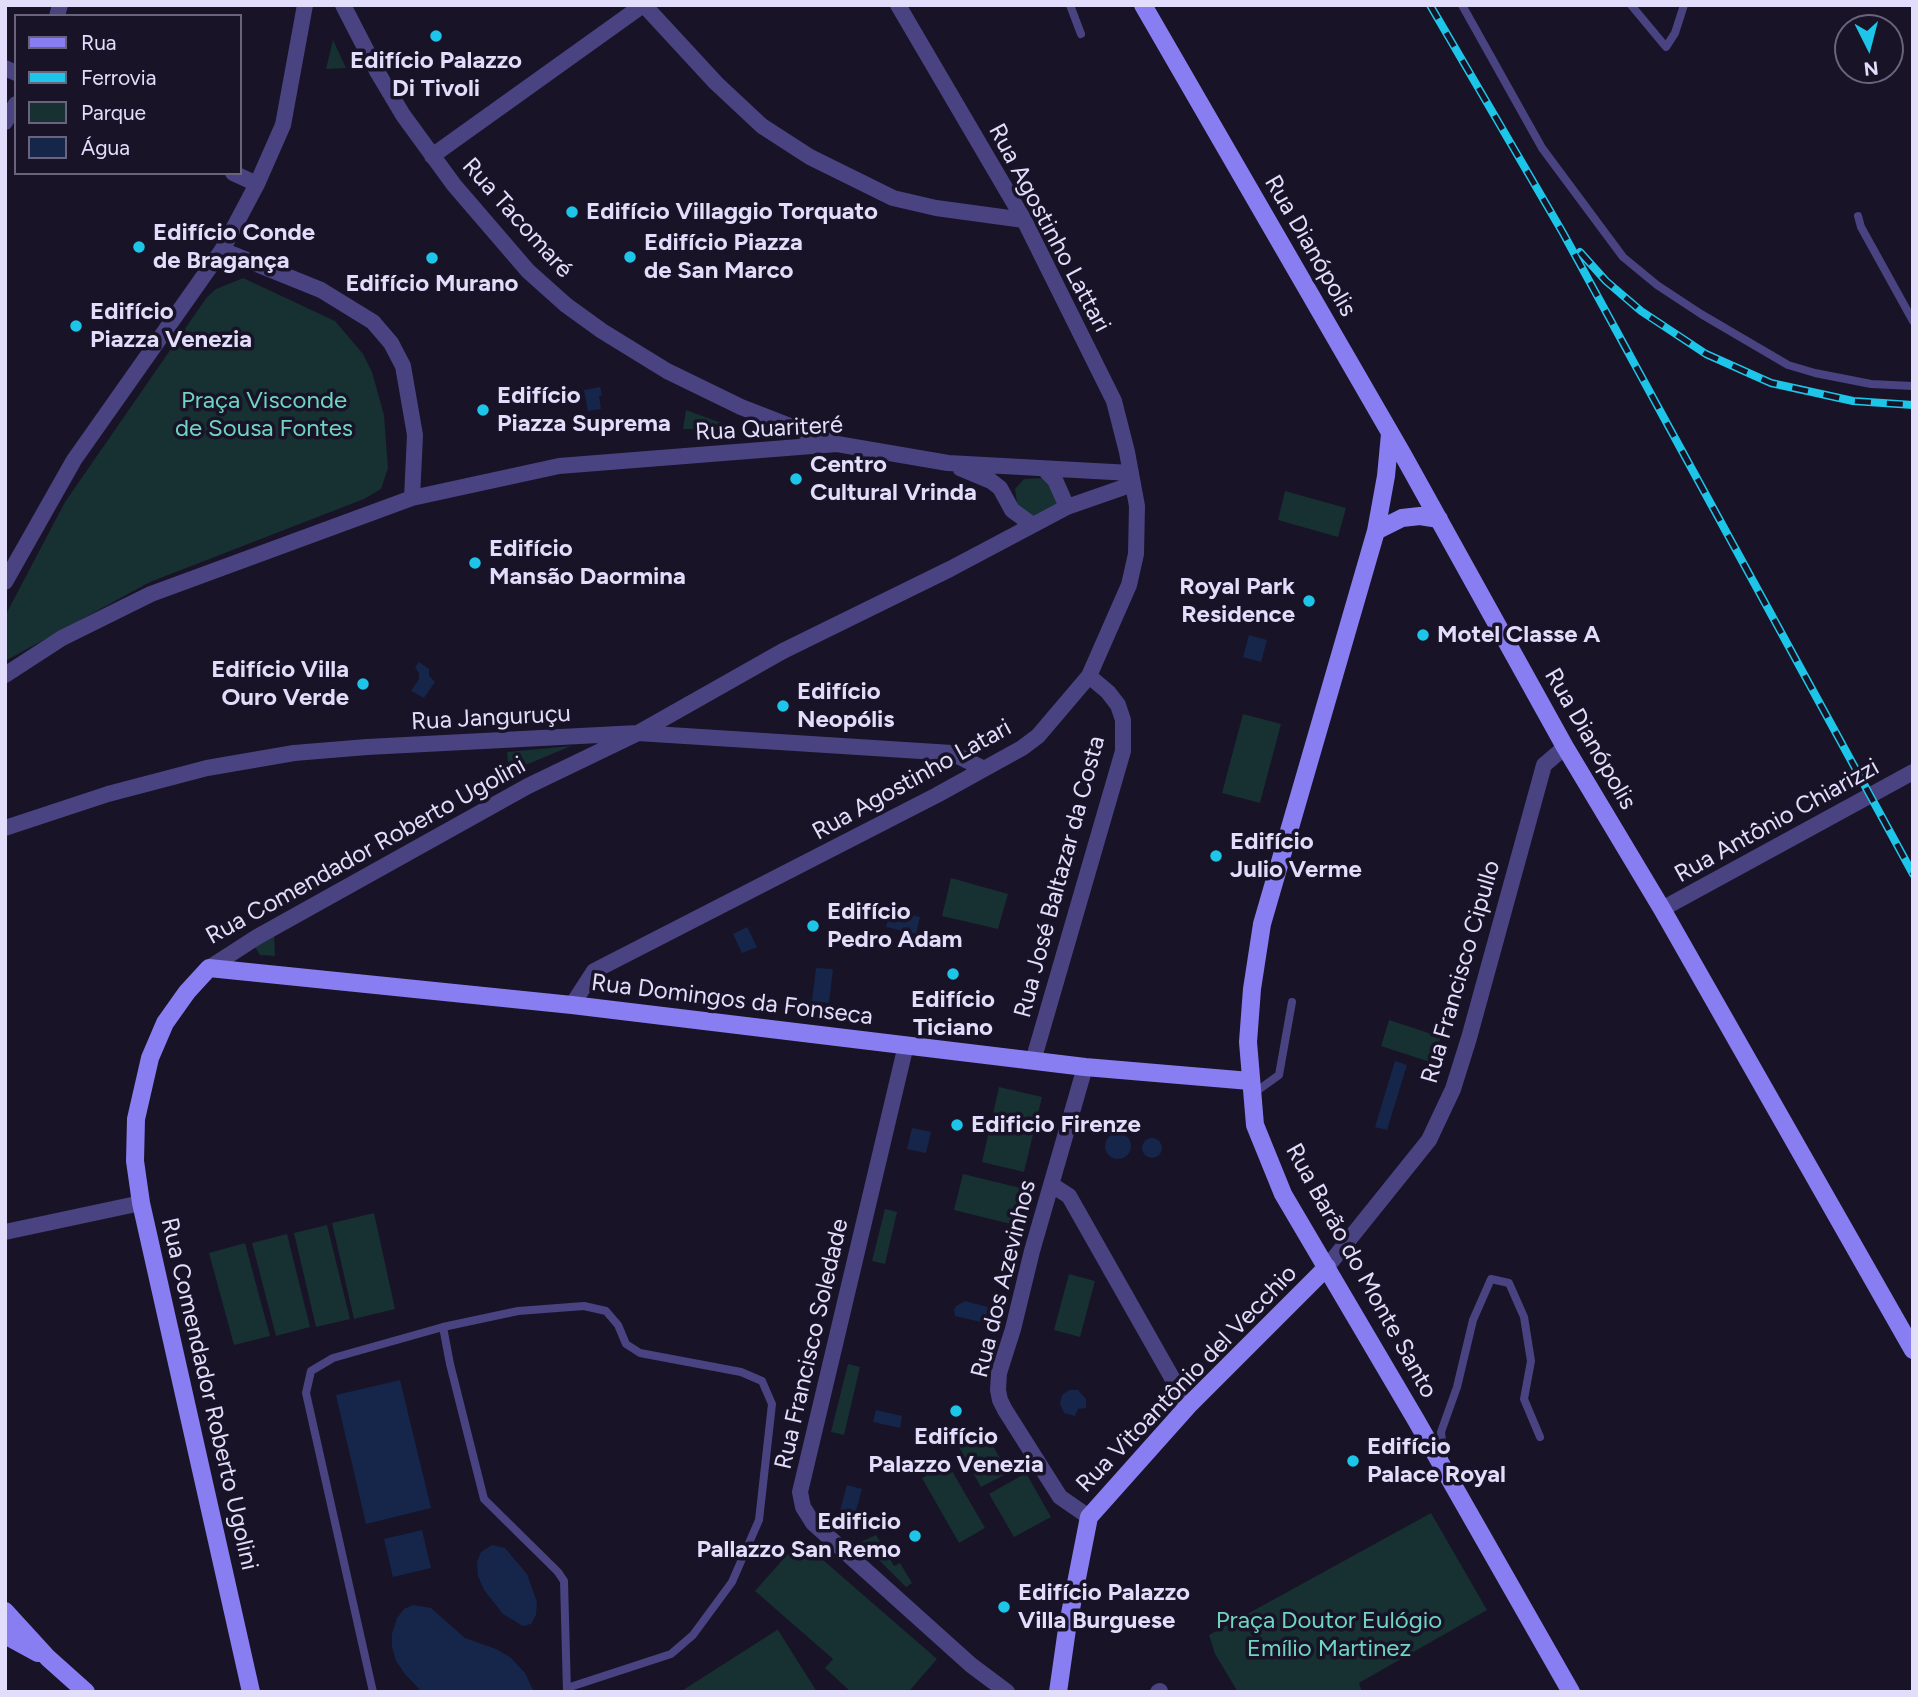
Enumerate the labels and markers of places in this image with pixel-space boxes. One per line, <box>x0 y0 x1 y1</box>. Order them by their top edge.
marker: Edifício Palazzo Di Tivoli <box>428 28 444 44</box>
place label: Edifício Palazzo Di Tivoli <box>350 47 522 103</box>
place label: Edifício Villaggio Torquato <box>586 198 878 226</box>
marker: Edifício Villaggio Torquato <box>564 204 580 220</box>
place label: Edifício Conde de Bragança <box>153 219 315 275</box>
place label: Edifício Piazza de San Marco <box>644 229 803 285</box>
marker: Edifício Conde de Bragança <box>131 239 147 255</box>
marker: Edifício Piazza de San Marco <box>622 249 638 265</box>
marker: Edifício Murano <box>424 250 440 266</box>
place label: Edifício Murano <box>345 270 519 298</box>
place label: Edifício Piazza Venezia <box>90 298 252 354</box>
marker: Edifício Piazza Venezia <box>68 318 84 334</box>
place label: Edifício Piazza Suprema <box>497 382 671 438</box>
marker: Edifício Piazza Suprema <box>475 402 491 418</box>
place label: Centro Cultural Vrinda <box>810 451 977 507</box>
marker: Centro Cultural Vrinda <box>788 471 804 487</box>
place label: Edifício Mansão Daormina <box>489 535 686 591</box>
marker: Edifício Mansão Daormina <box>467 555 483 571</box>
place label: Royal Park Residence <box>1179 573 1295 629</box>
marker: Royal Park Residence <box>1301 593 1317 609</box>
place label: Motel Classe A <box>1437 621 1600 649</box>
marker: Motel Classe A <box>1415 627 1431 643</box>
place label: Edifício Villa Ouro Verde <box>211 656 349 712</box>
marker: Edifício Villa Ouro Verde <box>355 676 371 692</box>
place label: Edifício Neopólis <box>797 678 895 734</box>
marker: Edifício Neopólis <box>775 698 791 714</box>
place label: Edifício Julio Verme <box>1230 828 1362 884</box>
marker: Edifício Julio Verme <box>1208 848 1224 864</box>
place label: Edifício Pedro Adam <box>827 898 962 954</box>
marker: Edifício Pedro Adam <box>805 918 821 934</box>
marker: Edifício Ticiano <box>945 966 961 982</box>
place label: Edifício Ticiano <box>911 986 995 1042</box>
place label: Edificio Firenze <box>971 1111 1141 1139</box>
marker: Edificio Firenze <box>949 1117 965 1133</box>
marker: Edifício Palazzo Venezia <box>948 1403 964 1419</box>
place label: Edifício Palazzo Venezia <box>868 1423 1044 1479</box>
place label: Edifício Palace Royal <box>1367 1433 1506 1489</box>
marker: Edifício Palace Royal <box>1345 1453 1361 1469</box>
place label: Edificio Pallazzo San Remo <box>696 1508 901 1564</box>
marker: Edificio Pallazzo San Remo <box>907 1528 923 1544</box>
place label: Edifício Palazzo Villa Burguese <box>1018 1579 1190 1635</box>
marker: Edifício Palazzo Villa Burguese <box>996 1599 1012 1615</box>

